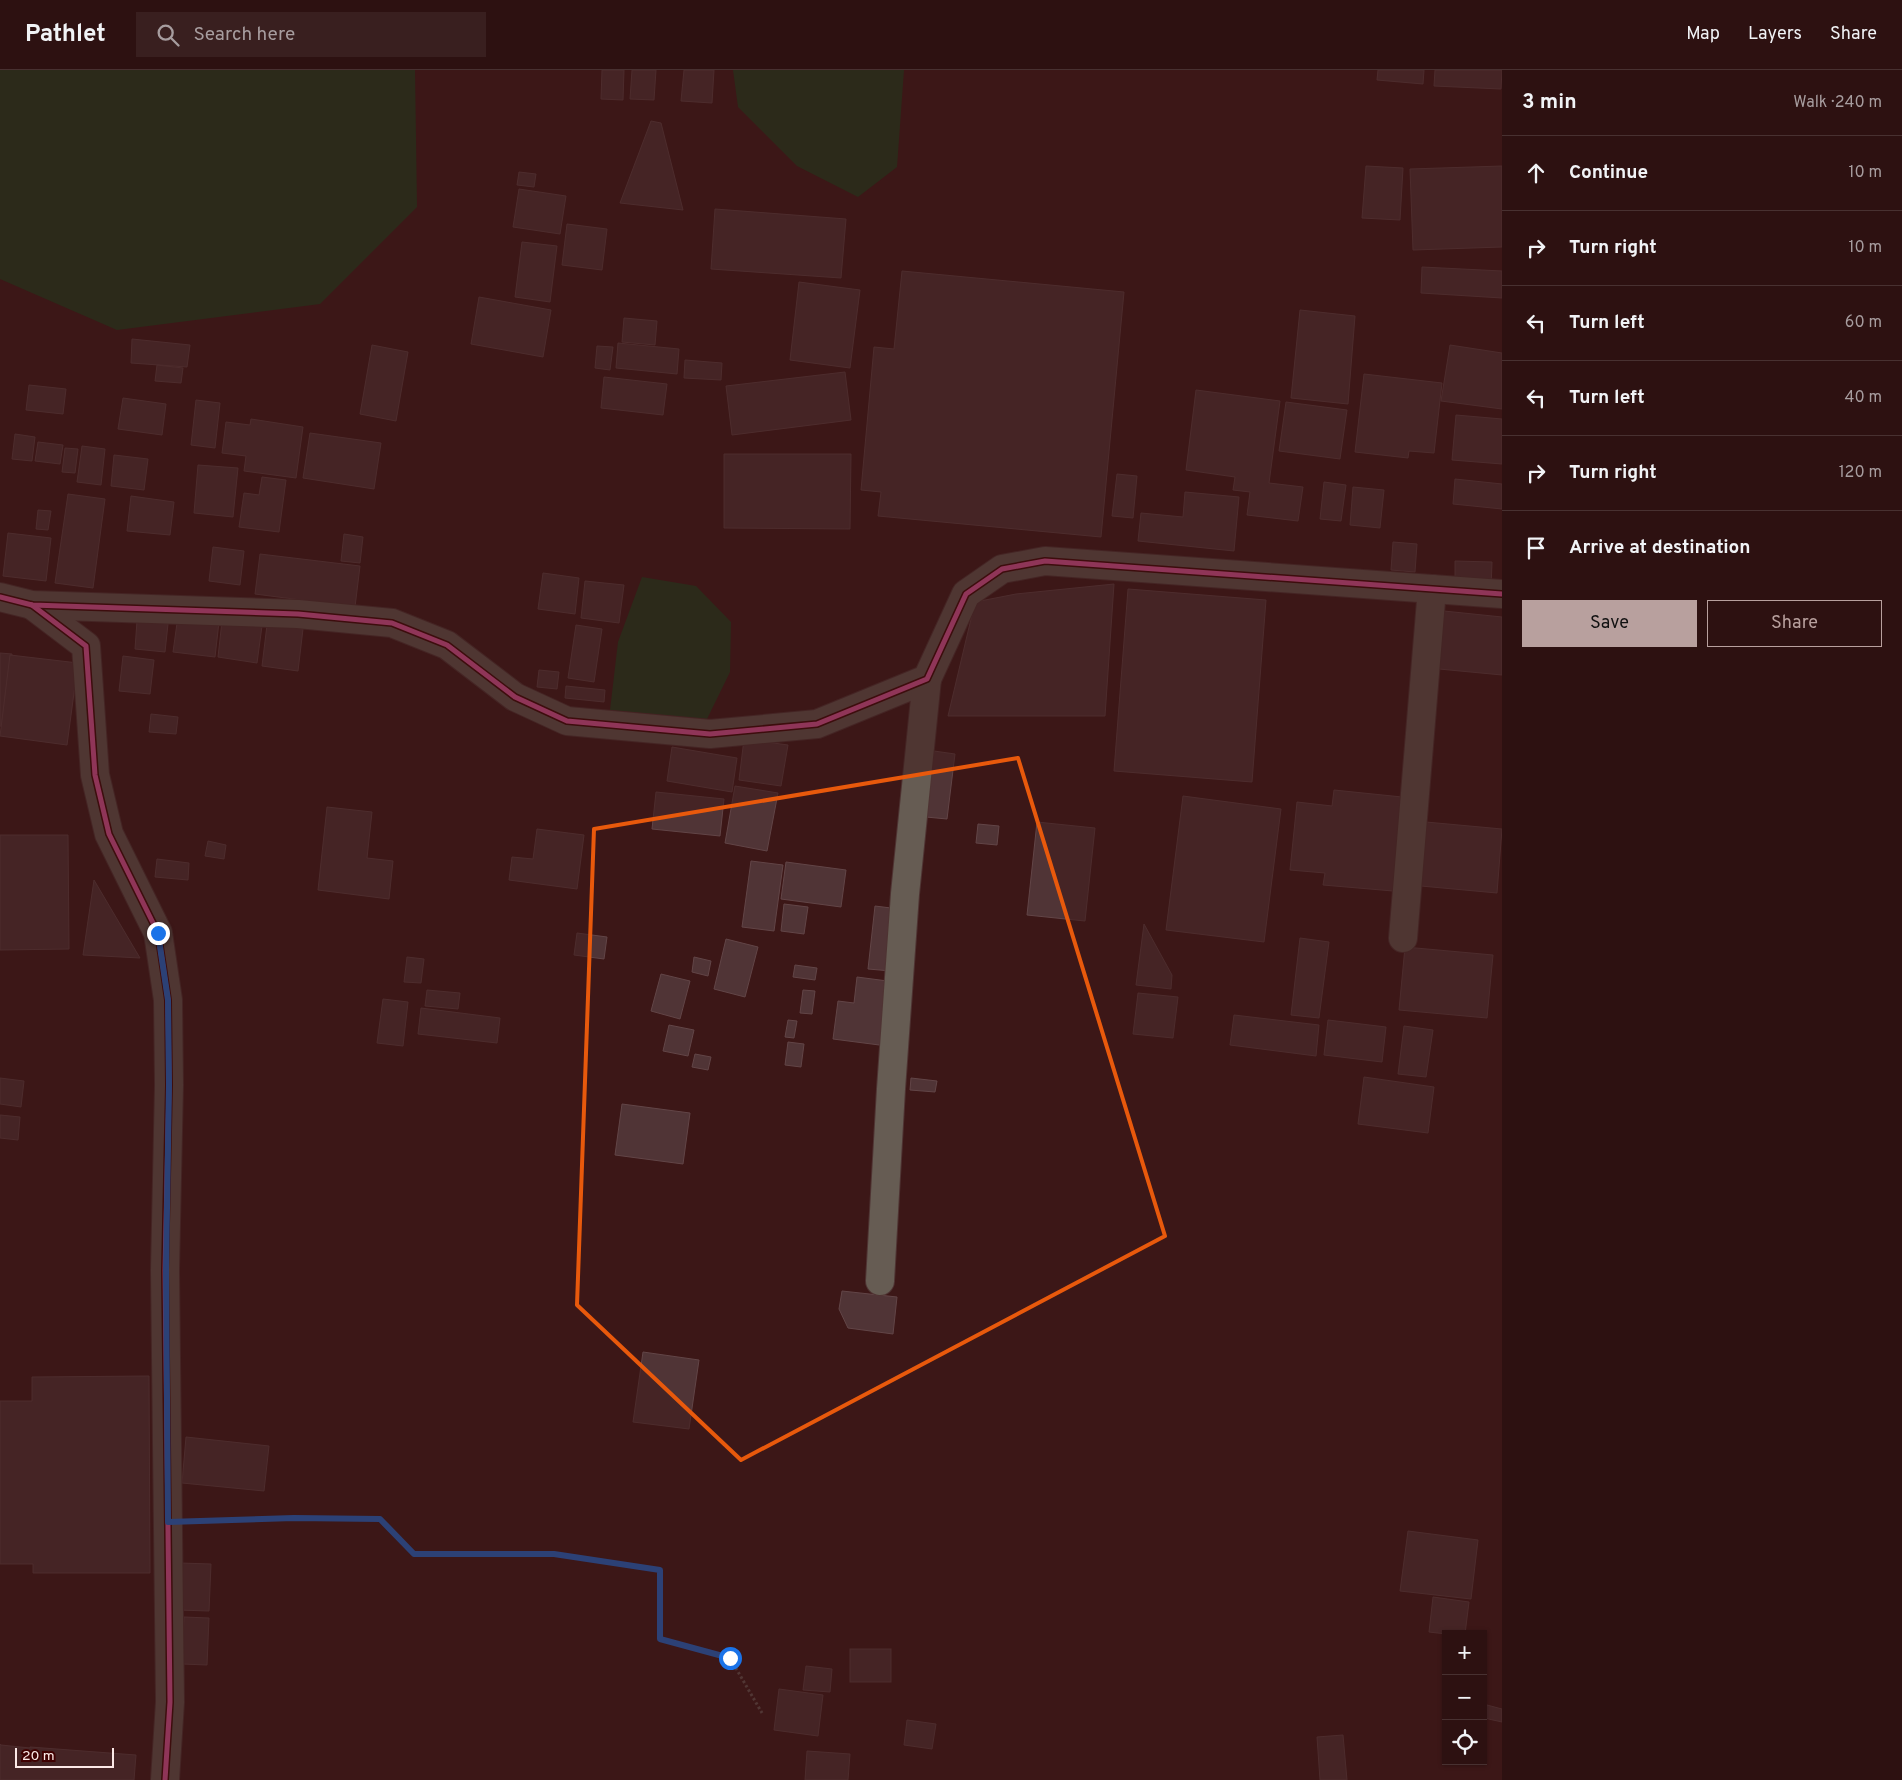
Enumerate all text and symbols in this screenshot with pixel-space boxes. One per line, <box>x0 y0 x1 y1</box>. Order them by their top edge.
search box <box>136 12 486 57</box>
text: Pathlet <box>25 20 106 50</box>
icon: search <box>154 21 182 49</box>
text: Search here <box>194 23 295 47</box>
text: Map <box>1686 23 1720 46</box>
text: Layers <box>1748 23 1802 46</box>
text: Share <box>1830 23 1877 46</box>
text: 3 min <box>1522 89 1577 116</box>
text: Walk · 240 m <box>1793 93 1882 113</box>
icon: ahead <box>1522 159 1550 187</box>
text: Continue <box>1569 161 1648 185</box>
text: 10 m <box>1848 163 1882 183</box>
icon: right <box>1522 234 1550 262</box>
text: Turn right <box>1569 236 1657 260</box>
text: 10 m <box>1848 238 1882 258</box>
icon: left <box>1522 309 1550 337</box>
text: Turn left <box>1569 311 1645 335</box>
text: 60 m <box>1845 313 1882 333</box>
icon: left <box>1522 384 1550 412</box>
text: Turn left <box>1569 386 1645 410</box>
text: 40 m <box>1844 388 1882 408</box>
icon: right <box>1522 459 1550 487</box>
text: Turn right <box>1569 461 1657 485</box>
text: 120 m <box>1839 463 1882 483</box>
icon: arrive <box>1522 534 1550 562</box>
text: Arrive at destination <box>1569 536 1750 560</box>
button: Save <box>1522 600 1697 647</box>
button: Share <box>1707 600 1882 647</box>
route end <box>147 922 170 945</box>
map controls <box>1442 1630 1487 1765</box>
button: + <box>1442 1630 1487 1675</box>
route start <box>719 1647 742 1670</box>
button: − <box>1442 1675 1487 1720</box>
button: locate <box>1442 1720 1487 1765</box>
scale bar <box>15 1745 114 1768</box>
text: 20 m <box>22 1748 55 1765</box>

